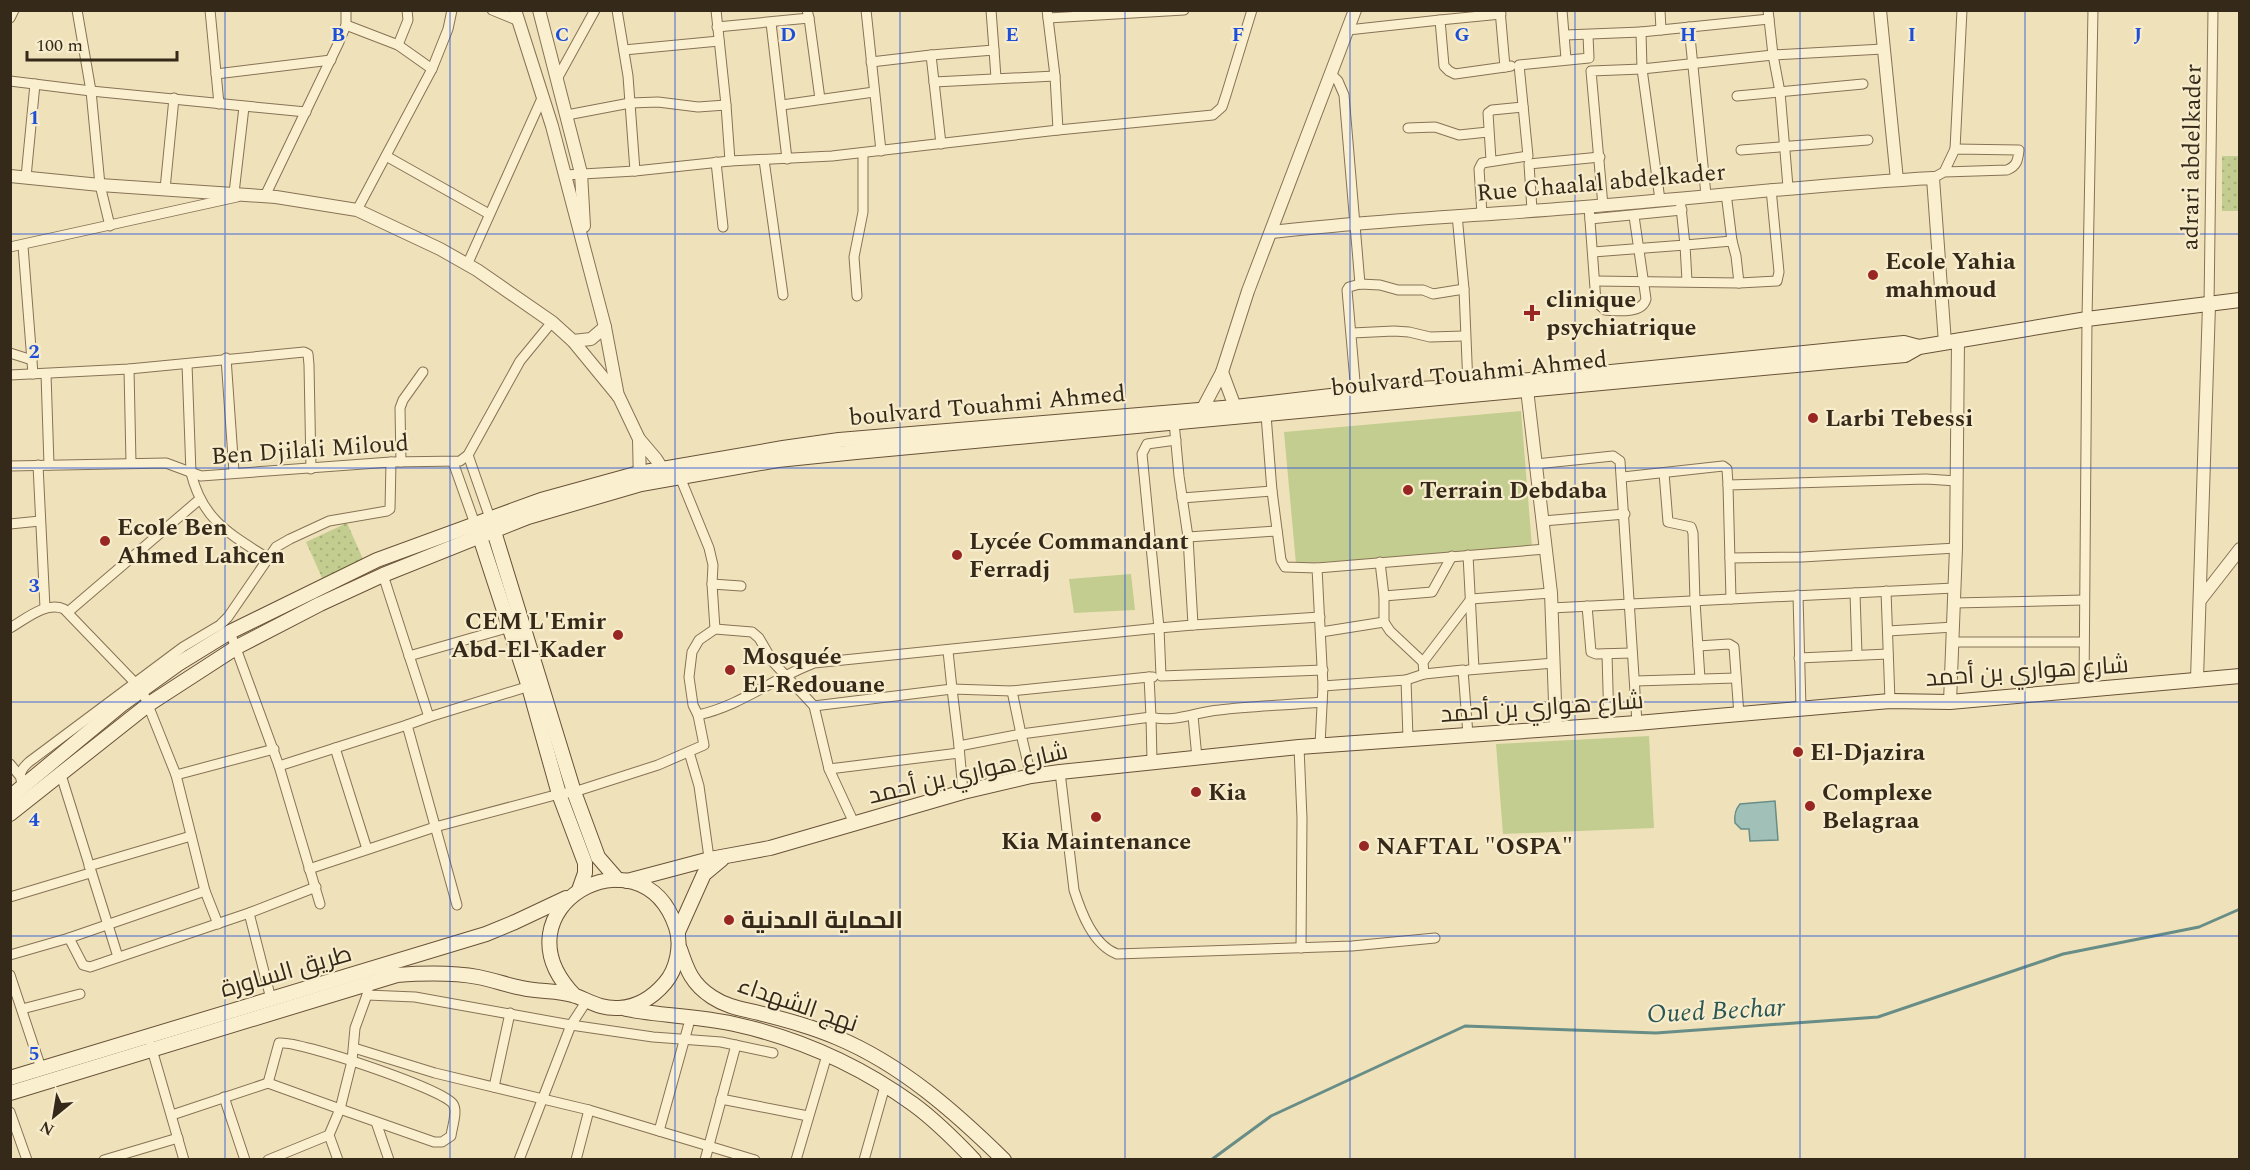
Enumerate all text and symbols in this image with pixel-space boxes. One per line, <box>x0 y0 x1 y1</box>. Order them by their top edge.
text: B <box>331 20 345 50</box>
text: C <box>555 20 569 50</box>
text: D <box>780 20 796 50</box>
text: E <box>1005 20 1019 50</box>
text: F <box>1232 20 1244 50</box>
text: G <box>1454 20 1470 50</box>
text: H <box>1680 20 1696 50</box>
text: I <box>1908 20 1916 50</box>
text: J <box>2134 20 2142 50</box>
scale bar <box>27 24 177 62</box>
text: 100 m <box>36 32 83 59</box>
street label: adrari abdelkader <box>2172 64 2212 250</box>
text: 1 <box>28 103 40 133</box>
street label: Rue Chaalal abdelkader <box>1475 154 1727 212</box>
place label: Ecole Yahia mahmoud <box>1885 244 2016 308</box>
marker: Ecole Yahia mahmoud <box>1866 268 1880 282</box>
place label: clinique psychiatrique <box>1546 282 1696 346</box>
marker: clinique psychiatrique <box>1523 304 1541 322</box>
text: 2 <box>28 337 40 367</box>
street label: boulvard Touahmi Ahmed <box>1329 342 1609 406</box>
street label: boulvard Touahmi Ahmed <box>847 376 1127 436</box>
place label: Larbi Tebessi <box>1825 401 1973 437</box>
marker: Larbi Tebessi <box>1806 411 1820 425</box>
street label: Ben Djilali Miloud <box>210 425 410 475</box>
place label: Terrain Debdaba <box>1420 473 1608 509</box>
marker: Terrain Debdaba <box>1401 483 1415 497</box>
place label: Ecole Ben Ahmed Lahcen <box>117 510 285 574</box>
place label: Lycée Commandant Ferradj <box>969 524 1189 588</box>
marker: Ecole Ben Ahmed Lahcen <box>98 534 112 548</box>
marker: Lycée Commandant Ferradj <box>950 548 964 562</box>
text: 3 <box>28 571 40 601</box>
place label: CEM L'Emir Abd-El-Kader <box>451 604 607 668</box>
marker: CEM L'Emir Abd-El-Kader <box>611 628 625 642</box>
place label: Mosquée El-Redouane <box>742 639 885 703</box>
street label: شارع هواري بن أحمد <box>1924 647 2130 697</box>
marker: Mosquée El-Redouane <box>723 663 737 677</box>
street label: شارع هواري بن أحمد <box>1439 683 1645 733</box>
street label: شارع هواري بن أحمد <box>865 734 1072 814</box>
place label: El-Djazira <box>1810 735 1926 771</box>
marker: El-Djazira <box>1791 745 1805 759</box>
place label: Kia <box>1208 775 1247 811</box>
place label: Complexe Belagraa <box>1822 775 1932 839</box>
marker: Kia <box>1189 785 1203 799</box>
marker: Complexe Belagraa <box>1803 799 1817 813</box>
text: 4 <box>28 805 40 835</box>
marker: Kia Maintenance <box>1089 810 1103 824</box>
place label: Kia Maintenance <box>1001 824 1191 860</box>
place label: NAFTAL "OSPA" <box>1376 829 1573 865</box>
marker: NAFTAL "OSPA" <box>1357 839 1371 853</box>
place label: الحماية المدنية <box>741 903 903 939</box>
marker: الحماية المدنية <box>722 913 736 927</box>
street label: طريق الساورة <box>216 936 356 1008</box>
street label: نهج الشهداء <box>733 968 863 1042</box>
water label: Oued Bechar <box>1646 987 1787 1035</box>
text: 5 <box>28 1039 40 1069</box>
north arrow <box>24 1086 84 1146</box>
text: N <box>35 1114 59 1142</box>

